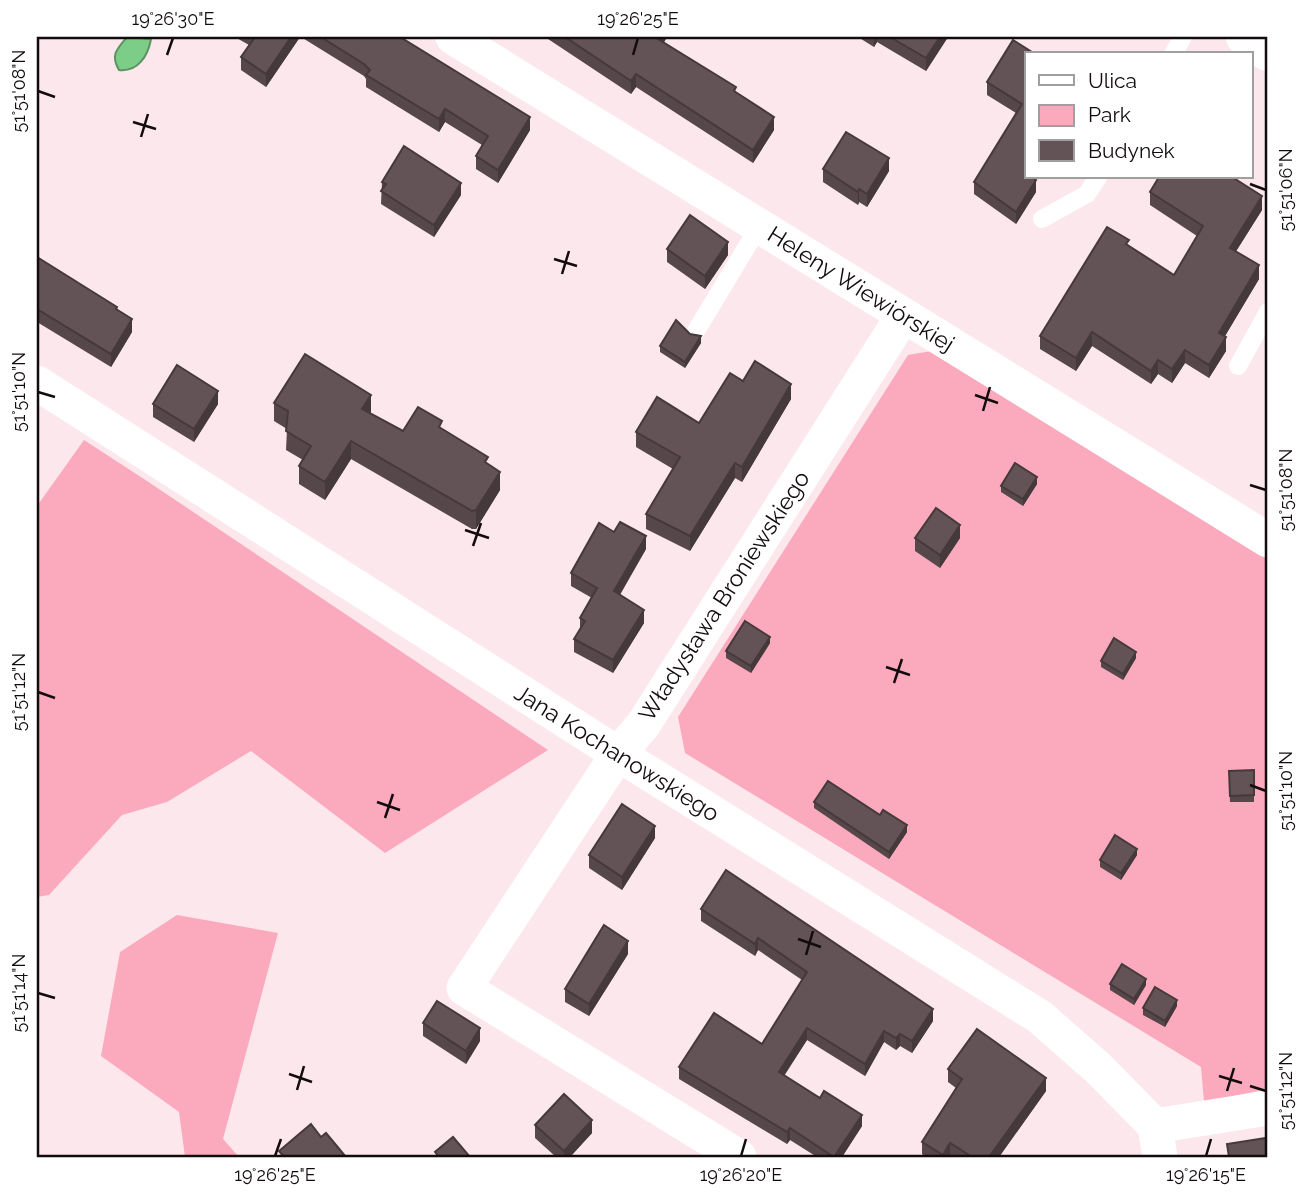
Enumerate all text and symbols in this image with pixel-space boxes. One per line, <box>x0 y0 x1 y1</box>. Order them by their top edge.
text: 19°26'30"E <box>132 8 214 29</box>
text: 19°26'25"E <box>597 8 679 29</box>
text: 51°51'08"N <box>8 49 29 133</box>
legend <box>1025 52 1252 178</box>
text: Ulica <box>1088 68 1137 93</box>
text: Park <box>1088 102 1131 127</box>
text: Budynek <box>1088 138 1175 163</box>
text: 51°51'06"N <box>1275 148 1296 232</box>
street label: Heleny Wiewiórskiej <box>763 220 960 357</box>
text: 51°51'10"N <box>8 352 29 432</box>
text: 51°51'08"N <box>1275 448 1296 532</box>
street label: Władysława Broniewskiego <box>632 466 815 726</box>
text: 51°51'12"N <box>8 653 29 731</box>
street label: Jana Kochanowskiego <box>510 679 725 827</box>
text: 51°51'10"N <box>1275 751 1296 831</box>
text: 51°51'14"N <box>8 954 29 1032</box>
text: 51°51'12"N <box>1275 1052 1296 1130</box>
text: 19°26'25"E <box>234 1164 316 1185</box>
text: 19°26'20"E <box>700 1164 782 1185</box>
text: 19°26'15"E <box>1166 1164 1246 1185</box>

